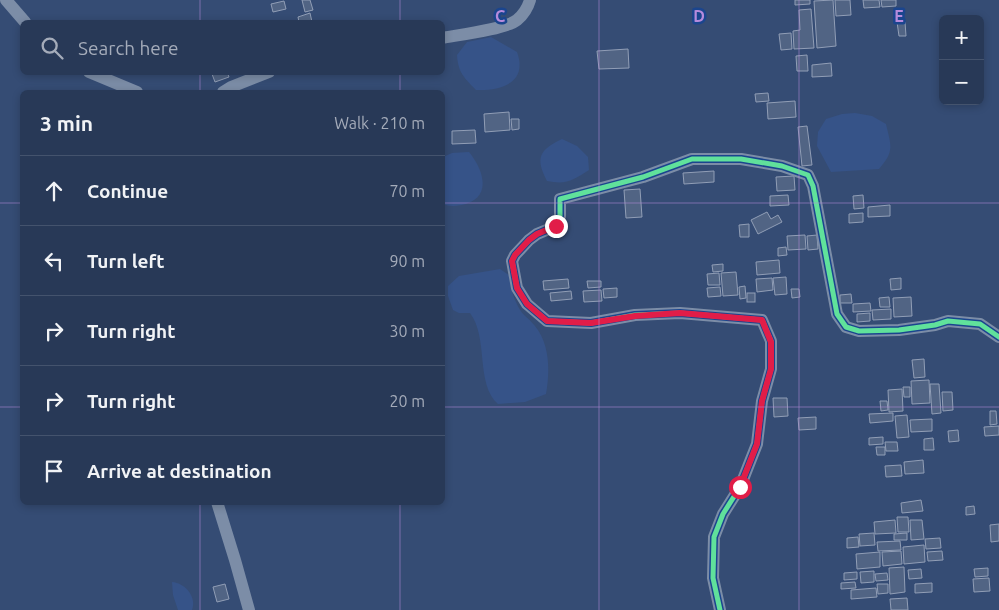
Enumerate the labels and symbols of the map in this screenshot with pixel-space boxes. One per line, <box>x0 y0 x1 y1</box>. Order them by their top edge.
text: C <box>495 7 505 25</box>
text: D <box>693 7 705 25</box>
text: E <box>894 7 904 25</box>
route end <box>545 215 568 238</box>
route start <box>729 476 752 499</box>

